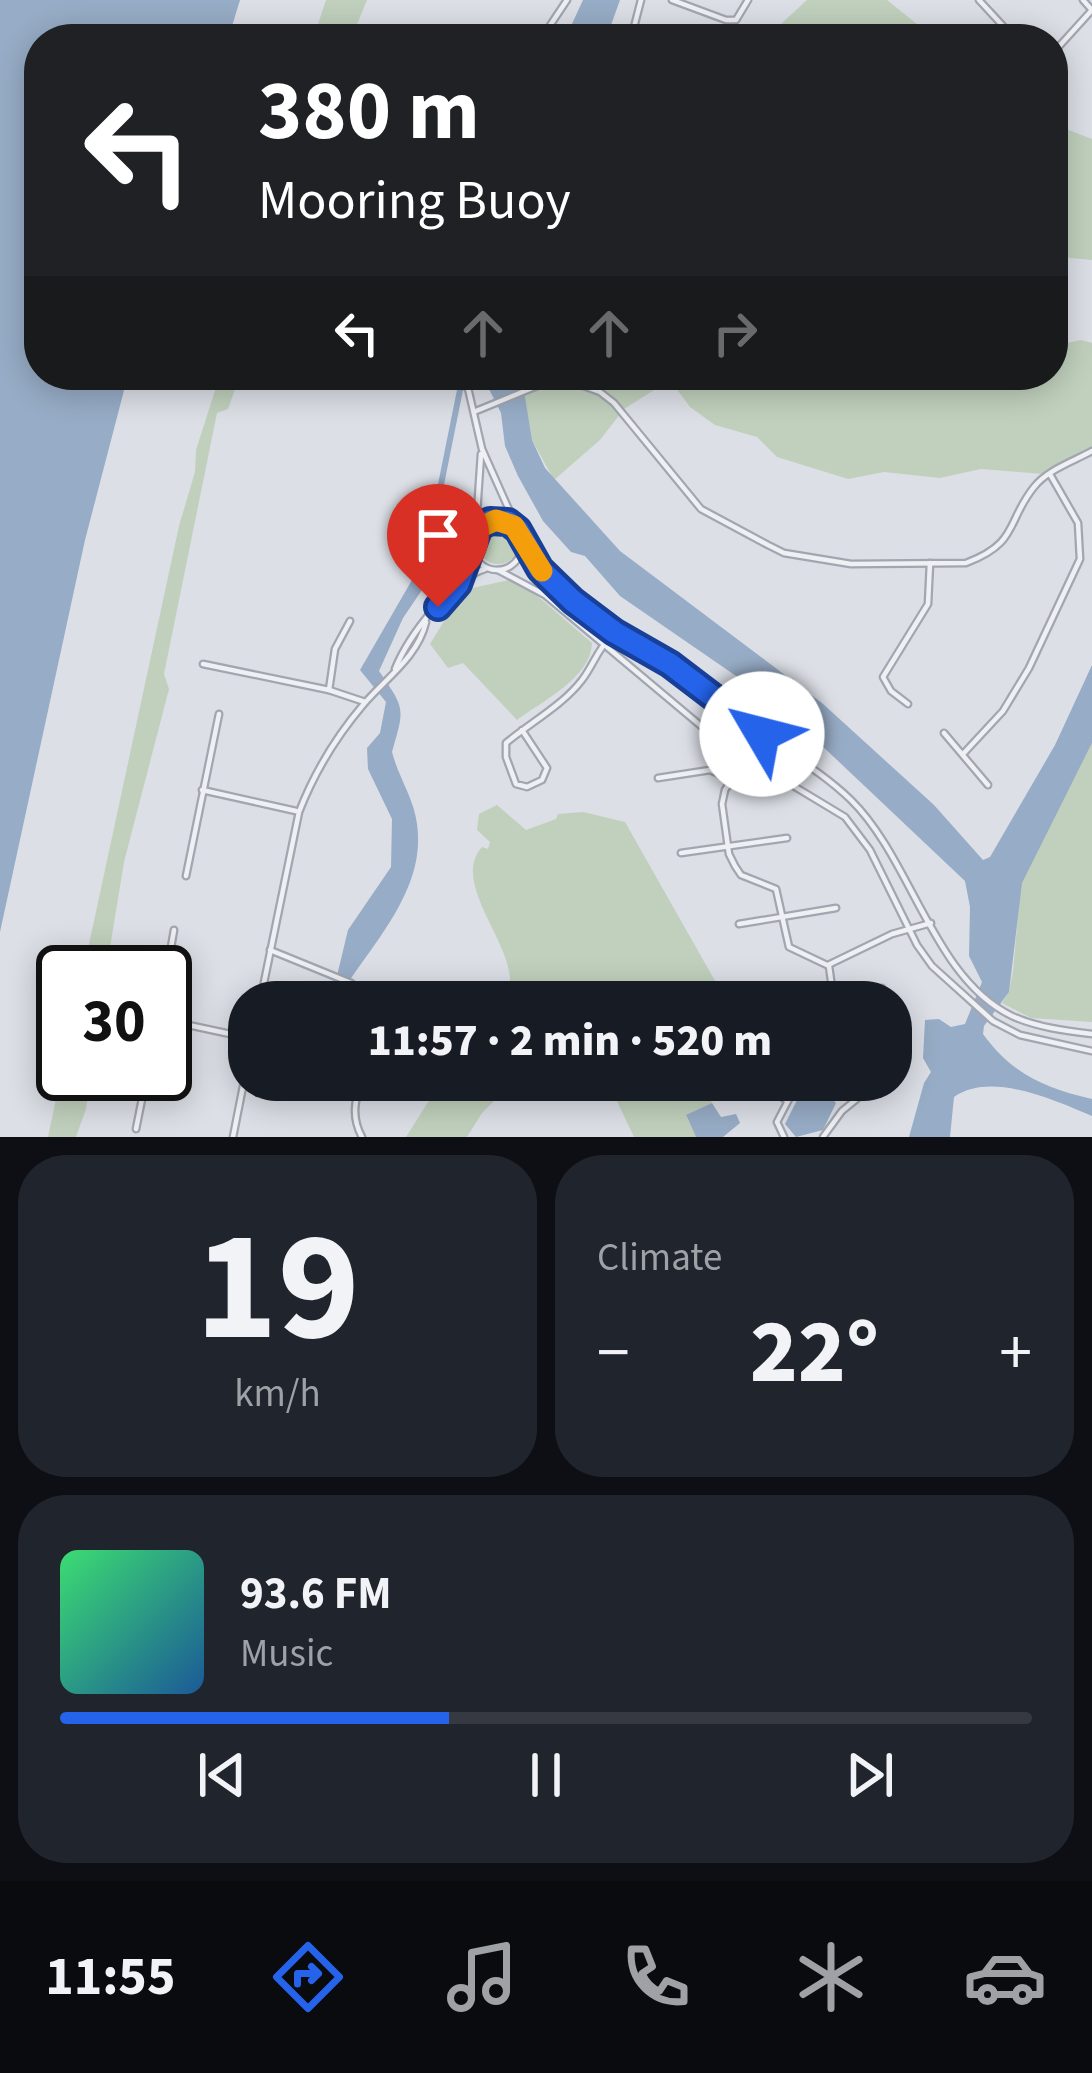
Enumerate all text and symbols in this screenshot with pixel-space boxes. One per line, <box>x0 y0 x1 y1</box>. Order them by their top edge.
text: 380 m <box>258 52 480 172</box>
icon: left <box>60 72 216 228</box>
text: Mooring Buoy <box>258 163 571 240</box>
icon: left <box>324 300 390 366</box>
icon: ahead <box>450 300 516 366</box>
icon: ahead <box>576 300 642 366</box>
icon: right <box>702 300 768 366</box>
pin <box>387 484 489 607</box>
icon: arrive <box>405 502 471 568</box>
position arrow <box>699 671 825 797</box>
speed limit sign: 30 <box>36 945 192 1101</box>
text: 11:57 · 2 min · 520 m <box>368 1009 772 1073</box>
text: 19 <box>195 1177 360 1399</box>
text: Climate <box>597 1230 722 1286</box>
text: 22° <box>750 1289 879 1417</box>
text: − <box>597 1306 630 1400</box>
text: + <box>999 1306 1032 1400</box>
text: km/h <box>234 1366 321 1422</box>
text: 93.6 FM <box>240 1562 392 1626</box>
text: Music <box>240 1626 333 1682</box>
icon: previous <box>189 1742 255 1808</box>
icon: pause <box>513 1742 579 1808</box>
icon: next <box>837 1742 903 1808</box>
icon: directions <box>266 1935 350 2019</box>
icon: music <box>440 1935 524 2019</box>
icon: phone <box>614 1935 698 2019</box>
icon: climate <box>789 1935 873 2019</box>
icon: car <box>963 1935 1047 2019</box>
text: 11:55 <box>45 1939 175 2016</box>

